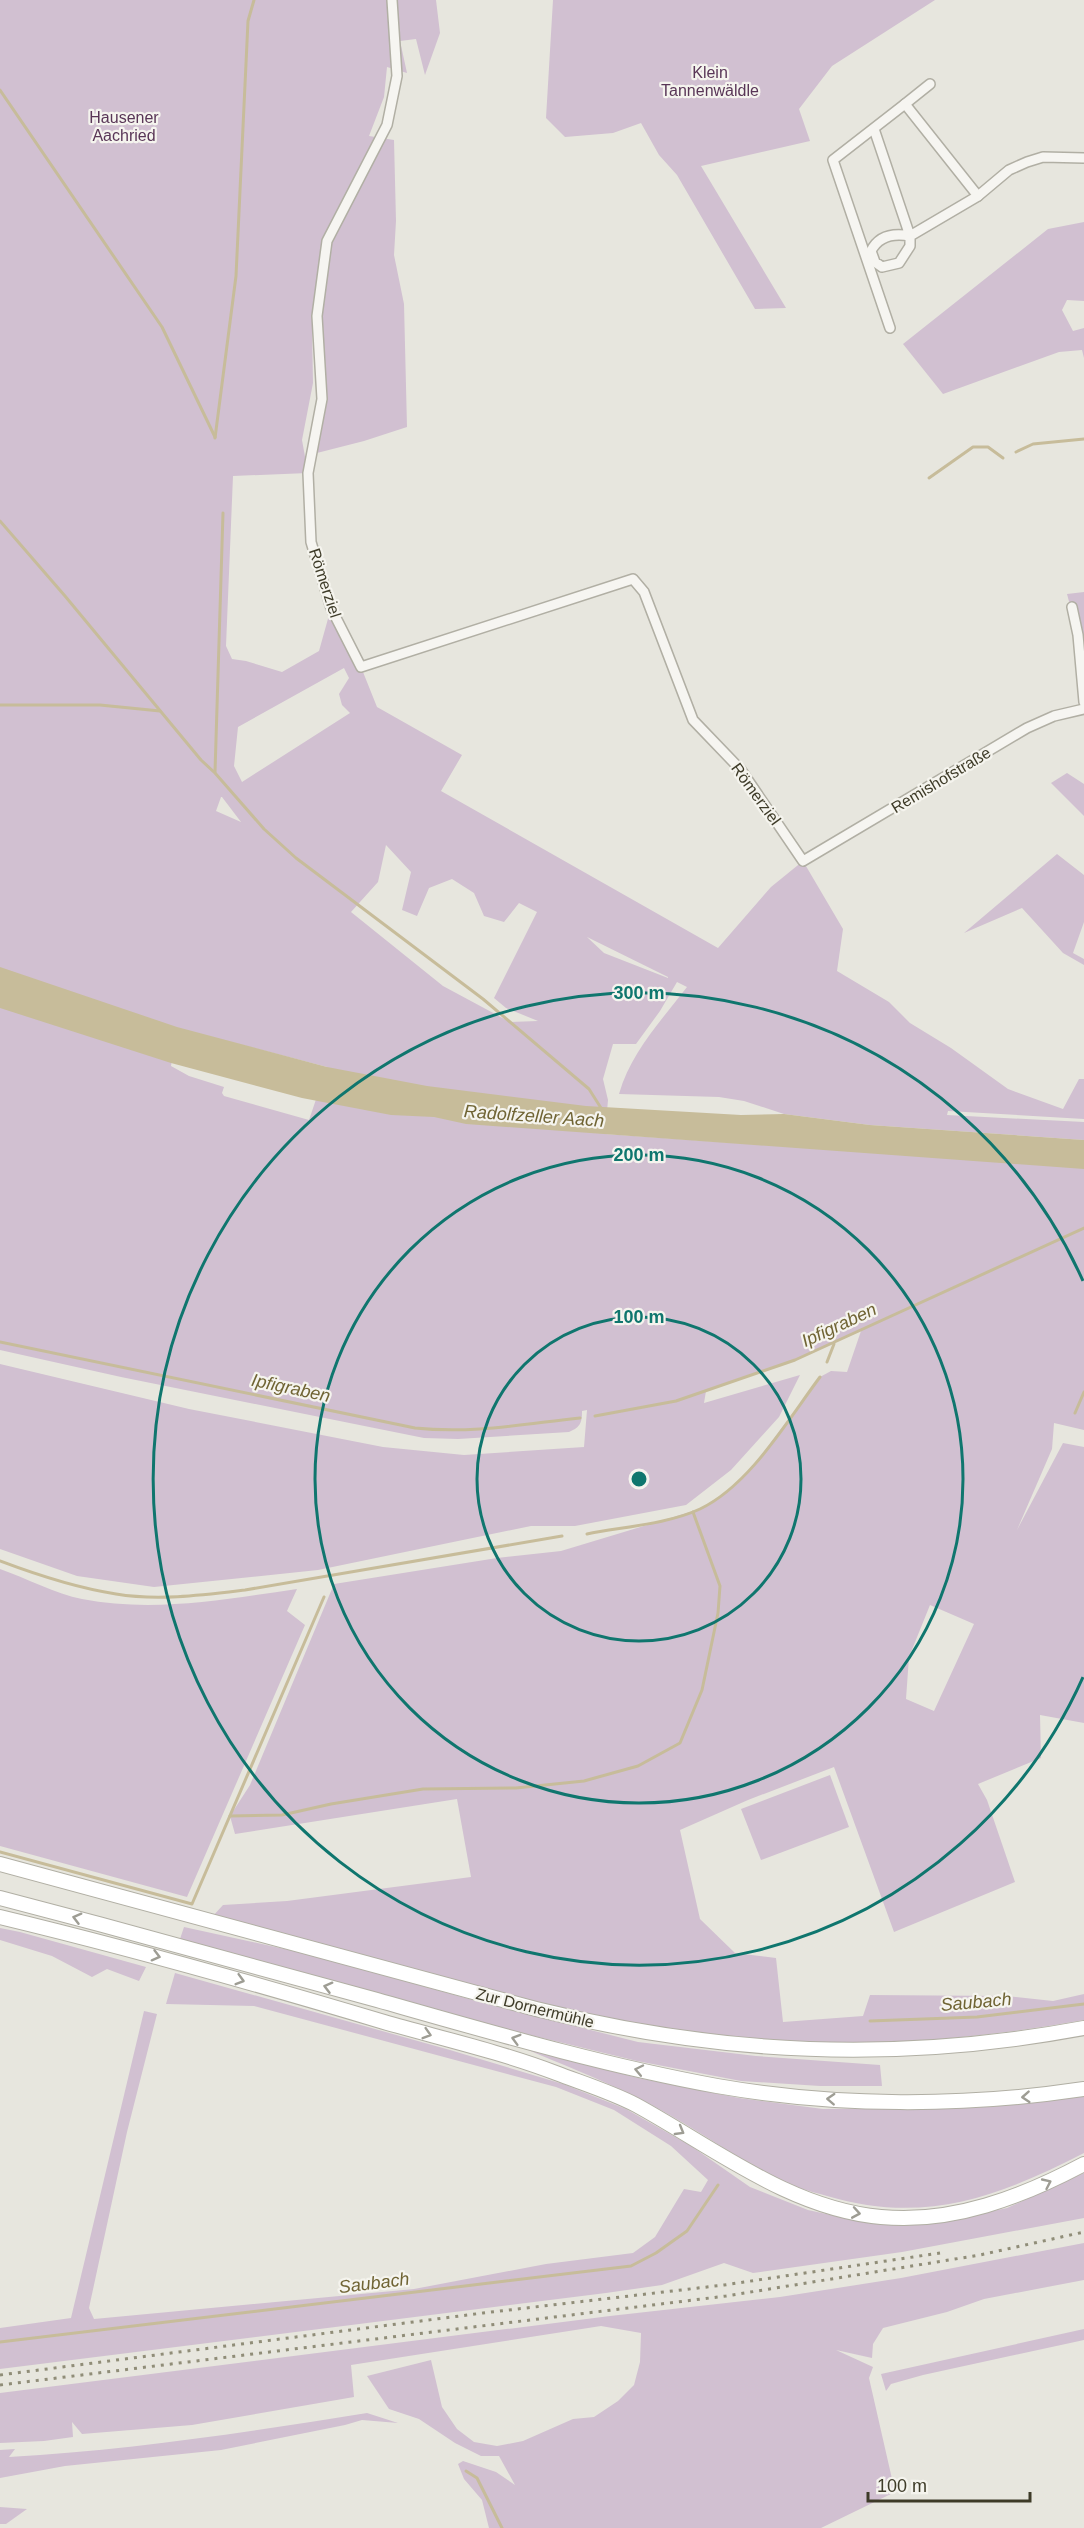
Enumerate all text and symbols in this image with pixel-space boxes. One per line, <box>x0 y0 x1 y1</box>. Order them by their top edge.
park label: Klein Tannenwäldle <box>661 64 759 99</box>
park label: Hausener Aachried <box>89 109 159 144</box>
street label: Römerziel <box>306 546 344 620</box>
street label: Remishofstraße <box>888 744 994 816</box>
street label: Römerziel <box>728 760 784 828</box>
text: 300 m <box>613 983 665 1003</box>
water label: Radolfzeller Aach <box>463 1101 605 1131</box>
text: 200 m <box>613 1145 665 1165</box>
water label: Ipfigraben <box>798 1299 880 1351</box>
text: 100 m <box>613 1307 665 1327</box>
water label: Ipfigraben <box>250 1370 332 1406</box>
centre of rings <box>629 1469 649 1489</box>
one-way arrow <box>72 1913 82 1926</box>
one-way arrow <box>150 1949 161 1961</box>
one-way arrow <box>234 1973 244 1985</box>
one-way arrow <box>323 1981 333 1994</box>
street label: Zur Dornermühle <box>474 1985 596 2031</box>
water label: Saubach <box>940 1989 1012 2015</box>
one-way arrow <box>421 2027 432 2039</box>
one-way arrow <box>511 2034 521 2046</box>
one-way arrow <box>634 2064 644 2077</box>
one-way arrow <box>1021 2090 1030 2103</box>
one-way arrow <box>827 2092 836 2105</box>
one-way arrow <box>674 2124 684 2135</box>
one-way arrow <box>1041 2178 1052 2190</box>
one-way arrow <box>851 2206 861 2219</box>
water label: Saubach <box>338 2269 410 2297</box>
scale bar <box>868 2465 1030 2503</box>
text: 100 m <box>877 2476 927 2496</box>

